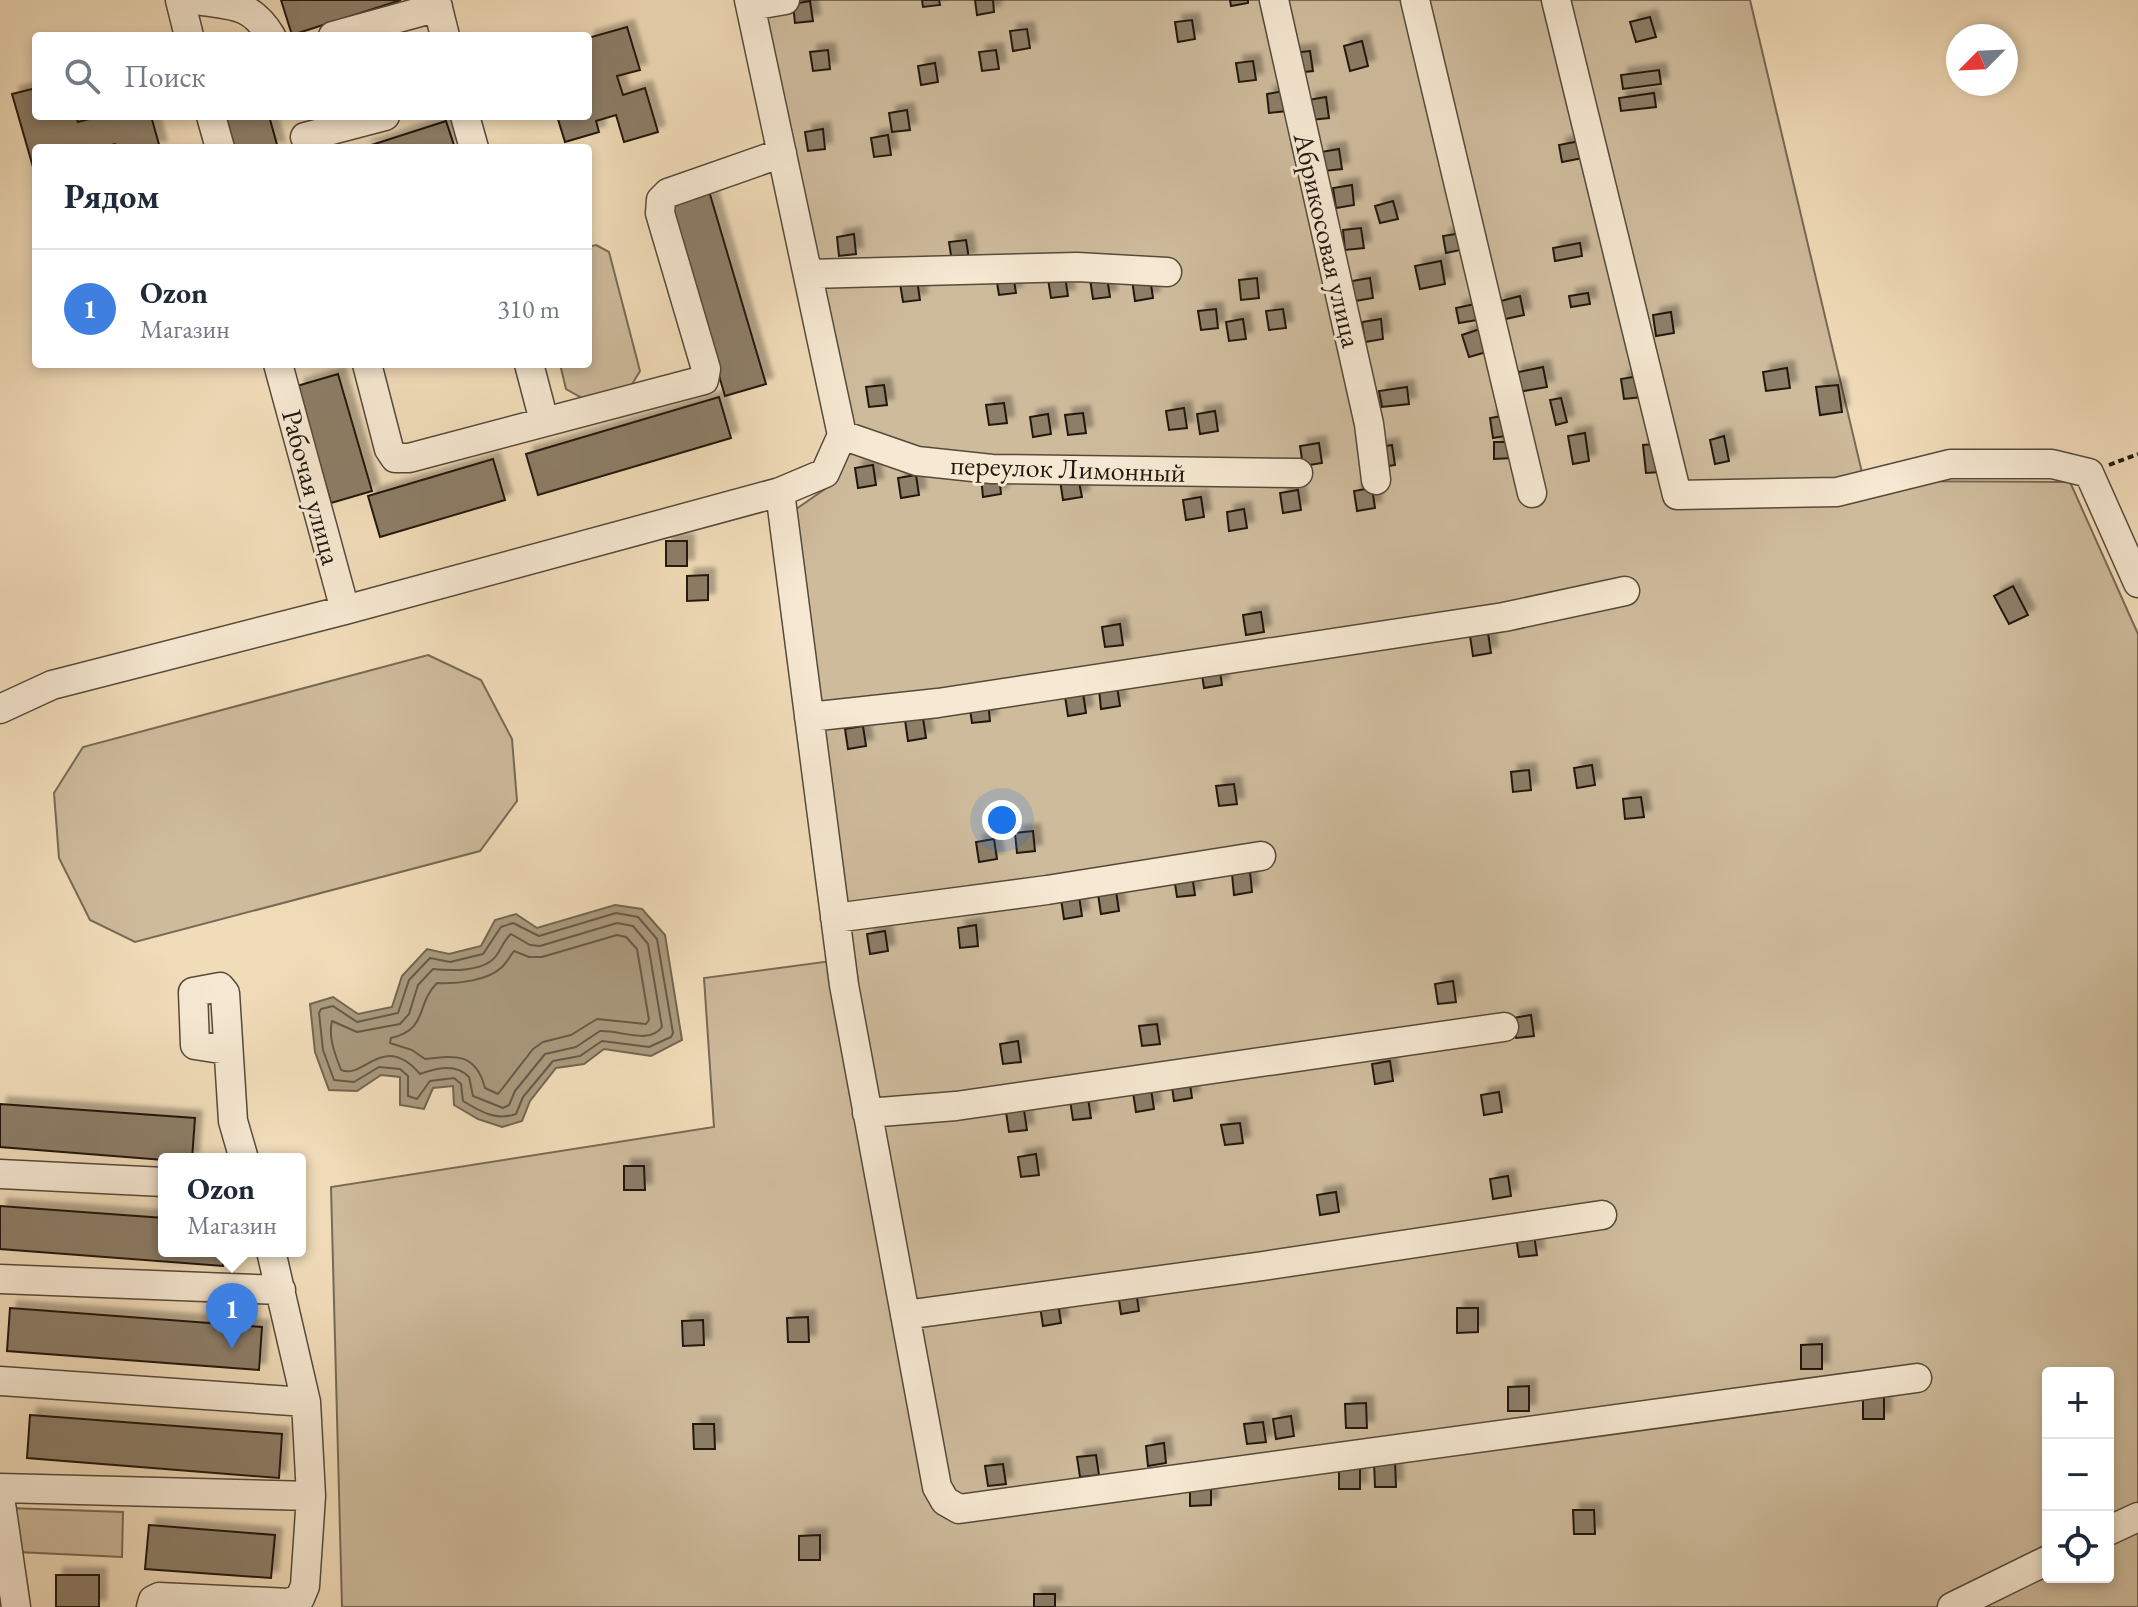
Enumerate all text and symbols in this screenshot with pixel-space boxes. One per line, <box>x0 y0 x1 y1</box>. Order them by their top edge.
north arrow <box>1946 24 2018 96</box>
search box <box>32 32 592 120</box>
icon: search <box>60 54 104 98</box>
text: Поиск <box>124 57 206 96</box>
street label: Абрикосовая улица <box>1286 128 1370 352</box>
text: Рядом <box>64 174 159 218</box>
text: Ozon <box>140 273 208 312</box>
text: 1 <box>83 292 97 326</box>
text: 310 m <box>497 292 560 326</box>
text: Магазин <box>140 312 230 346</box>
street label: Рабочая улица <box>274 405 350 569</box>
street label: переулок Лимонный <box>950 446 1186 490</box>
your location <box>982 800 1022 840</box>
popup <box>158 1153 306 1257</box>
text: Ozon <box>187 1169 255 1208</box>
text: Магазин <box>187 1208 277 1242</box>
pin: 1 <box>206 1283 258 1349</box>
map controls <box>2042 1367 2114 1583</box>
button: + <box>2042 1367 2114 1439</box>
button: − <box>2042 1439 2114 1511</box>
button: locate <box>2042 1511 2114 1583</box>

